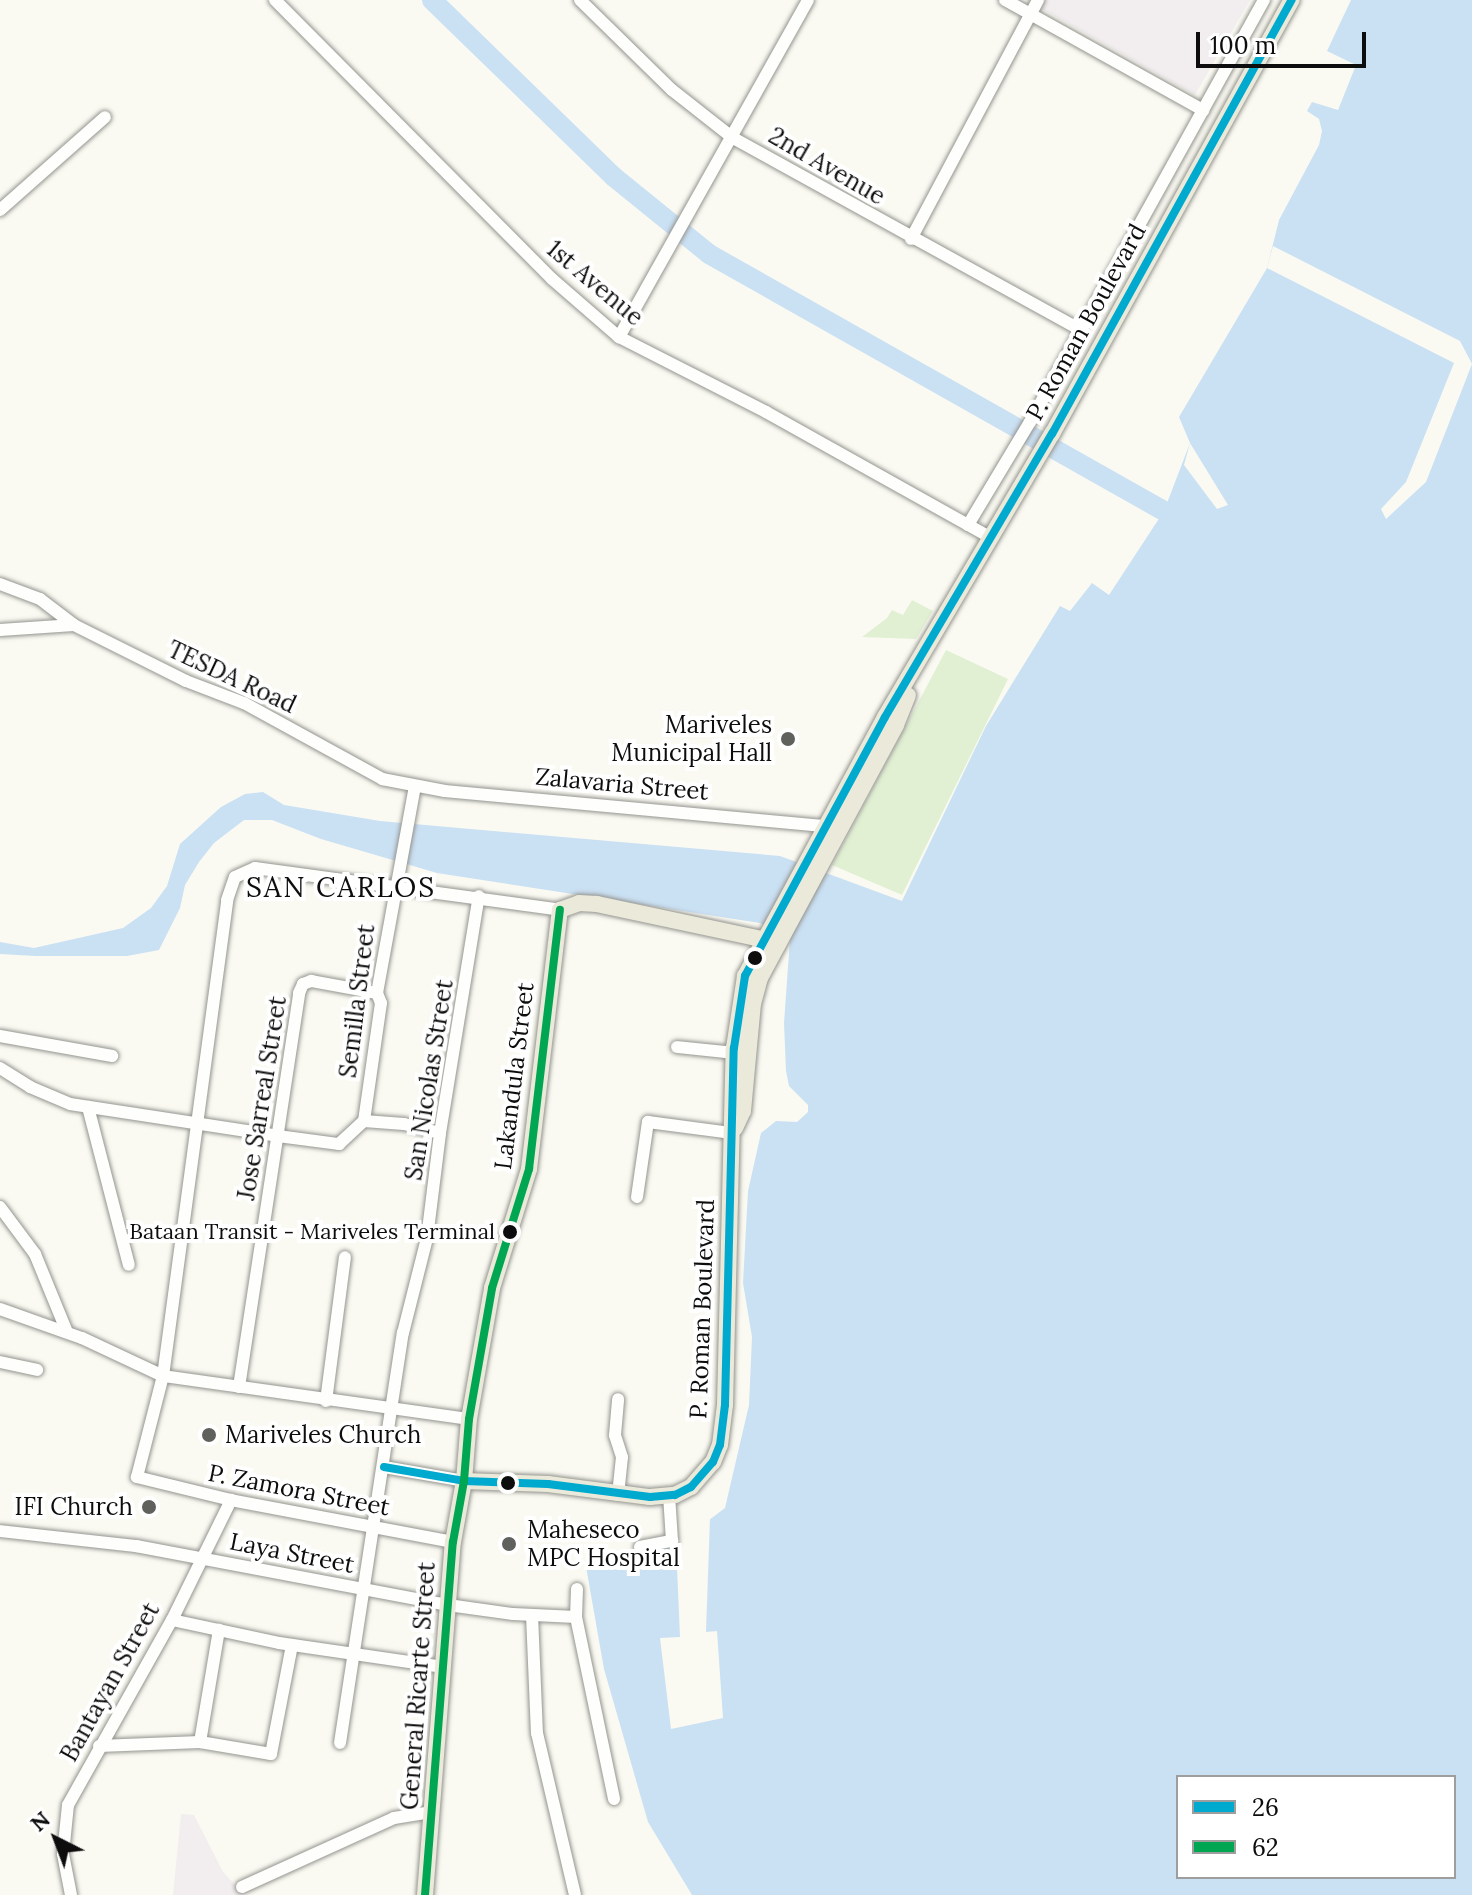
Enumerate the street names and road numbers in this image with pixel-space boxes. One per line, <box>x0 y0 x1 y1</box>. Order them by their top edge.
street label: 2nd Avenue <box>764 121 890 211</box>
street label: P. Roman Boulevard <box>1020 219 1152 425</box>
street label: 1st Avenue <box>541 234 649 332</box>
street label: TESDA Road <box>163 635 301 719</box>
street label: Zalavaria Street <box>534 762 710 806</box>
street label: Semilla Street <box>333 923 381 1079</box>
street label: San Nicolas Street <box>399 978 459 1182</box>
street label: Lakandula Street <box>488 981 540 1171</box>
street label: Jose Sarreal Street <box>232 994 292 1202</box>
street label: P. Roman Boulevard <box>684 1199 720 1419</box>
street label: P. Zamora Street <box>206 1458 392 1522</box>
street label: Laya Street <box>227 1527 357 1579</box>
street label: General Ricarte Street <box>395 1561 441 1811</box>
street label: Bantayan Street <box>54 1598 166 1766</box>

